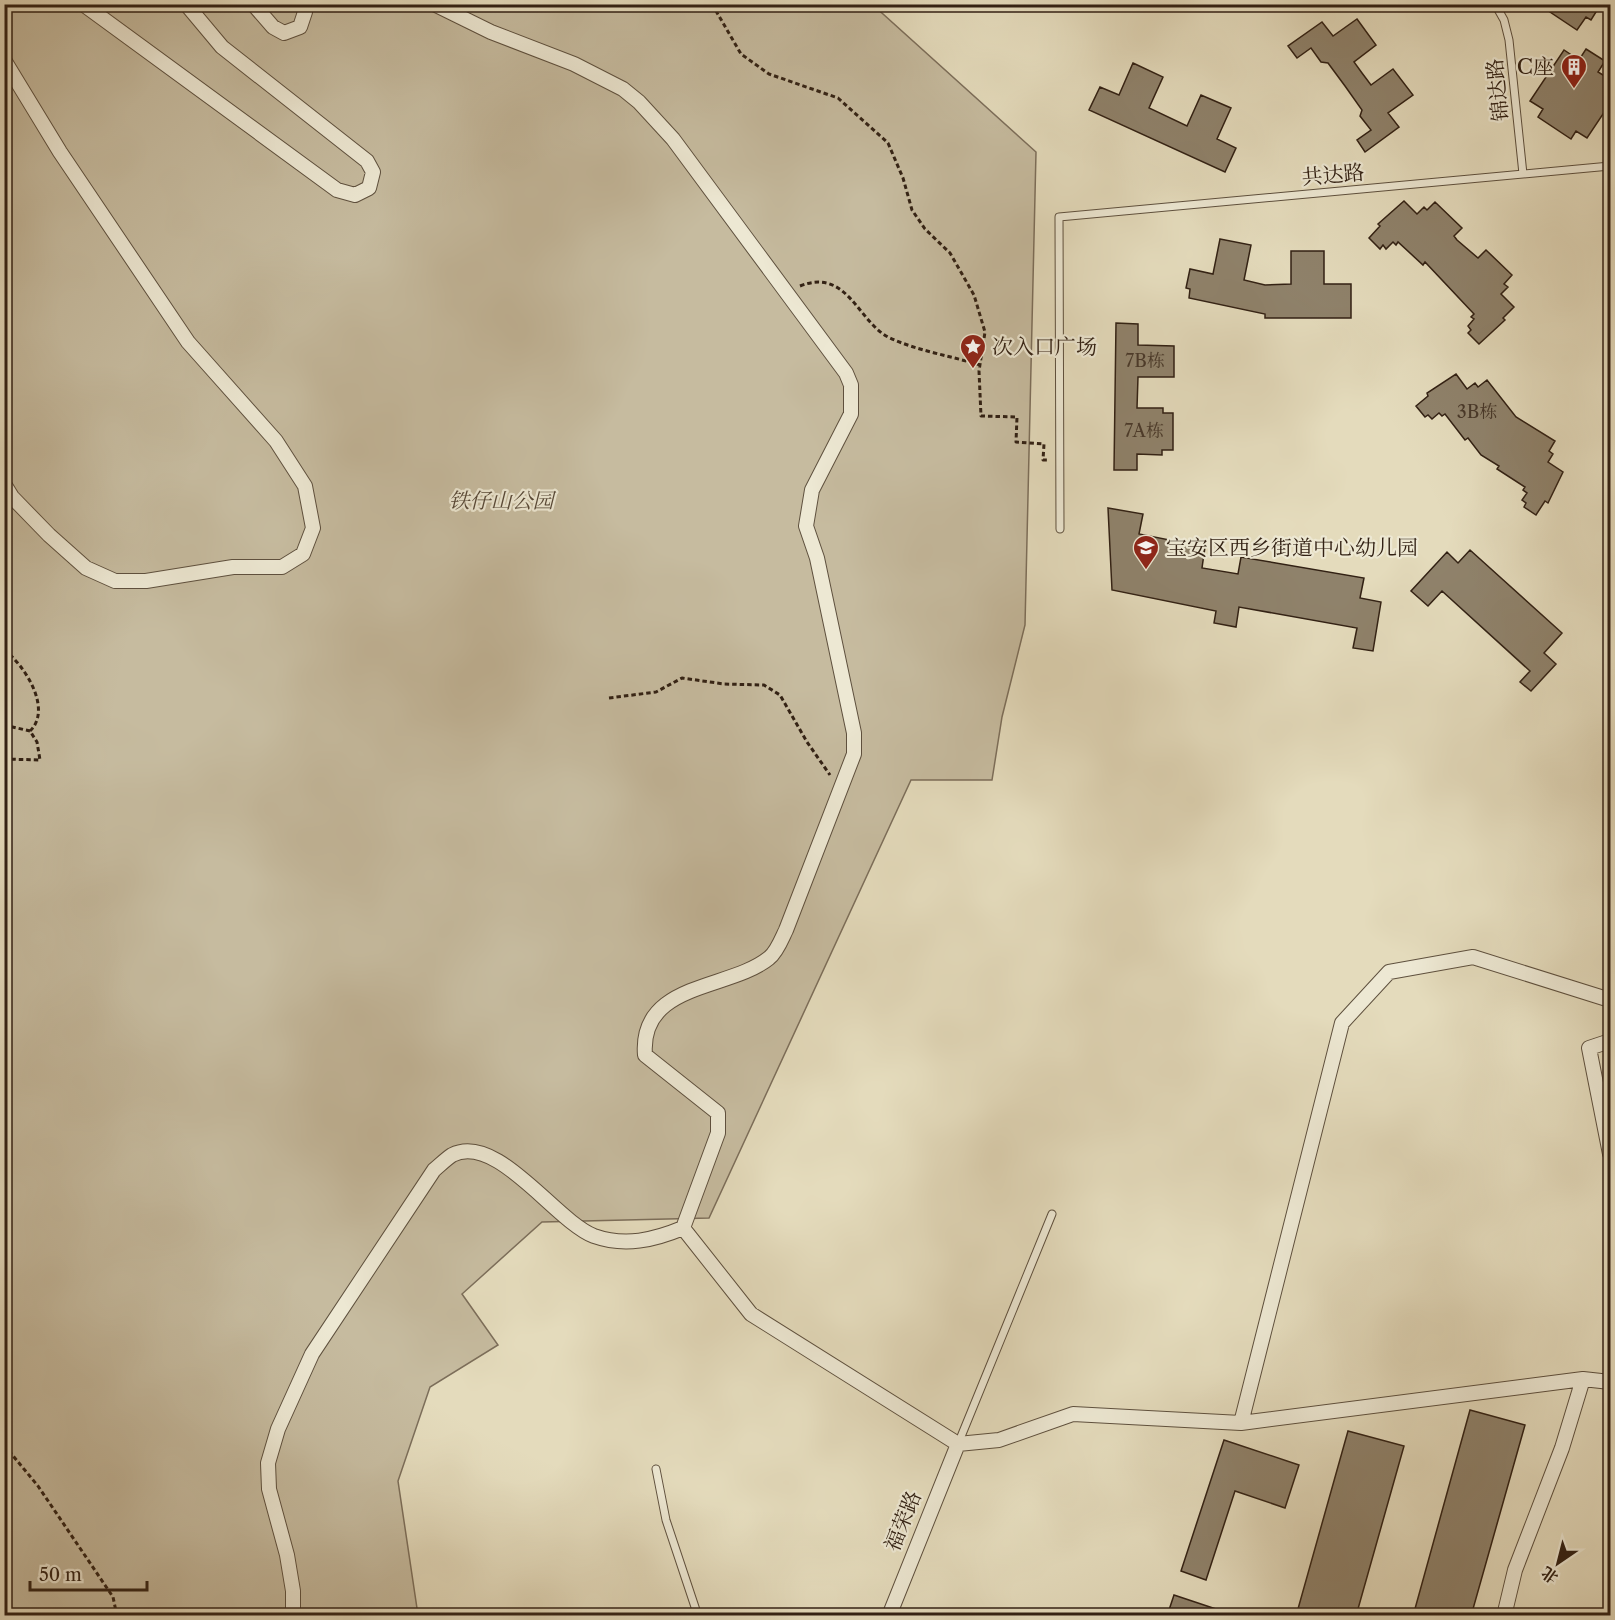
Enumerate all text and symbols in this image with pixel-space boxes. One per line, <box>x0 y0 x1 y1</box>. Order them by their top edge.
building icon: C座 <box>1559 52 1589 90</box>
place label: C座 <box>1517 54 1554 79</box>
street label: 锦达路 <box>1482 57 1513 123</box>
street label: 共达路 <box>1300 159 1365 190</box>
place icon: 次入口广场 <box>958 332 988 370</box>
place label: 次入口广场 <box>992 334 1097 359</box>
house number: 7B栋 <box>1125 350 1165 372</box>
house number: 3B栋 <box>1457 401 1497 423</box>
house number: 7A栋 <box>1124 420 1164 442</box>
park label: 铁仔山公园 <box>449 488 556 513</box>
school or university icon: 宝安区西乡街道中心幼儿园 <box>1131 533 1161 571</box>
place label: 宝安区西乡街道中心幼儿园 <box>1166 535 1418 560</box>
street label: 福荣路 <box>879 1487 926 1555</box>
north arrow <box>1528 1533 1588 1593</box>
scale bar <box>30 1554 147 1592</box>
text: 北 <box>1537 1563 1562 1588</box>
text: 50 m <box>39 1564 82 1586</box>

